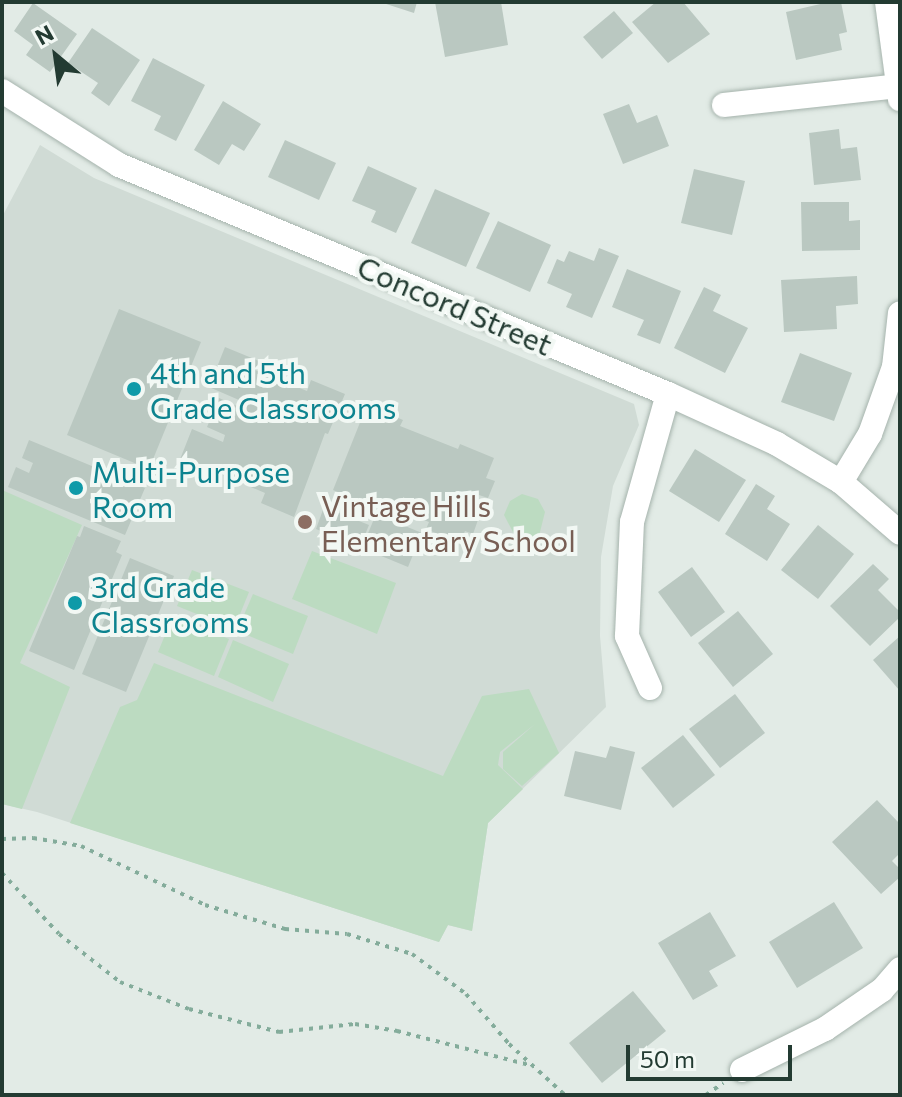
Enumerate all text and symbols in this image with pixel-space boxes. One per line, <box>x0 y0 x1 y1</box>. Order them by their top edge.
north arrow <box>16 16 96 96</box>
text: N <box>30 19 58 50</box>
street label: Concord Street <box>352 248 558 362</box>
place label: 4th and 5th Grade Classrooms <box>150 354 397 424</box>
marker: 4th and 5th Grade Classrooms <box>125 380 143 398</box>
place label: Multi-Purpose Room <box>92 453 290 524</box>
marker: Multi-Purpose Room <box>67 479 85 497</box>
place label: Vintage Hills Elementary School <box>321 487 576 558</box>
marker: Vintage Hills Elementary School <box>296 513 314 531</box>
place label: 3rd Grade Classrooms <box>91 568 249 638</box>
marker: 3rd Grade Classrooms <box>66 594 84 612</box>
scale bar <box>630 1029 796 1079</box>
text: 50 m <box>640 1044 695 1073</box>

